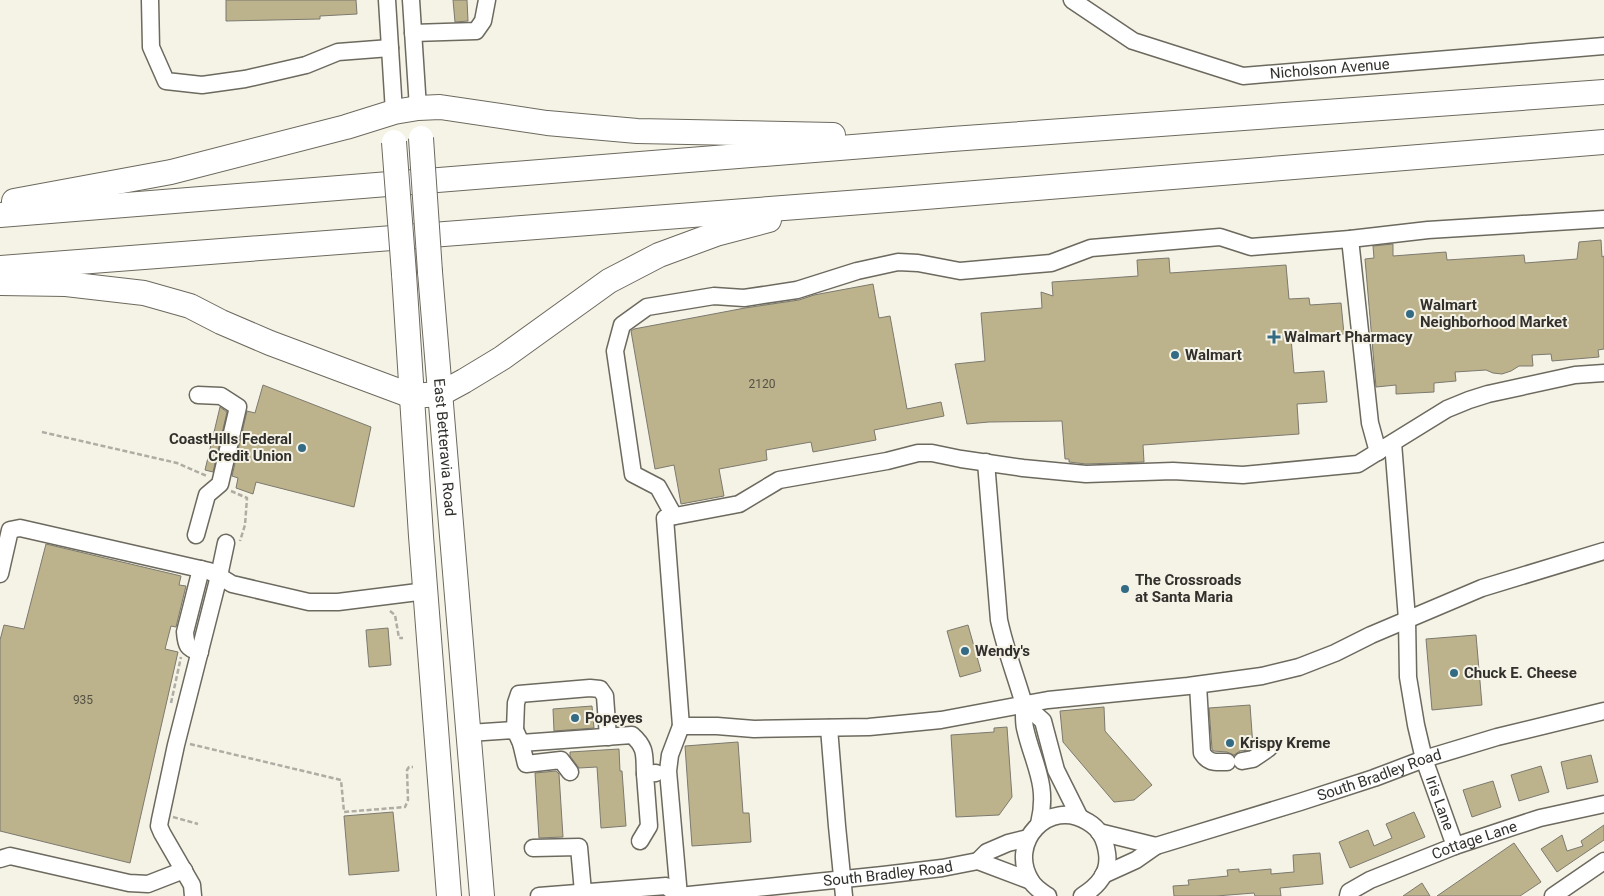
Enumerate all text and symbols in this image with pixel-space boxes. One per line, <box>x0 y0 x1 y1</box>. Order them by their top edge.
street label: Nicholson Avenue <box>1269 55 1390 83</box>
place label: Walmart Neighborhood Market <box>1420 296 1567 331</box>
marker: Walmart Neighborhood Market <box>1404 308 1416 320</box>
place label: Walmart Pharmacy <box>1284 328 1413 346</box>
marker: Walmart Pharmacy <box>1268 331 1280 343</box>
place label: Walmart <box>1185 346 1242 364</box>
marker: Walmart <box>1169 349 1181 361</box>
house number: 2120 <box>749 377 776 391</box>
street label: East Betteravia Road <box>430 378 459 517</box>
place label: CoastHills Federal Credit Union <box>169 430 292 465</box>
marker: CoastHills Federal Credit Union <box>296 442 308 454</box>
place label: The Crossroads at Santa Maria <box>1135 571 1242 606</box>
marker: The Crossroads at Santa Maria <box>1119 583 1131 595</box>
place label: Wendy's <box>975 642 1030 660</box>
marker: Wendy's <box>959 645 971 657</box>
place label: Chuck E. Cheese <box>1464 664 1577 682</box>
marker: Chuck E. Cheese <box>1448 667 1460 679</box>
house number: 935 <box>73 693 93 707</box>
place label: Popeyes <box>585 709 643 727</box>
marker: Popeyes <box>569 712 581 724</box>
place label: Krispy Kreme <box>1240 734 1330 752</box>
marker: Krispy Kreme <box>1224 737 1236 749</box>
street label: South Bradley Road <box>1315 745 1443 805</box>
street label: Iris Lane <box>1422 773 1458 833</box>
street label: Cottage Lane <box>1429 817 1519 863</box>
street label: South Bradley Road <box>822 857 954 890</box>

